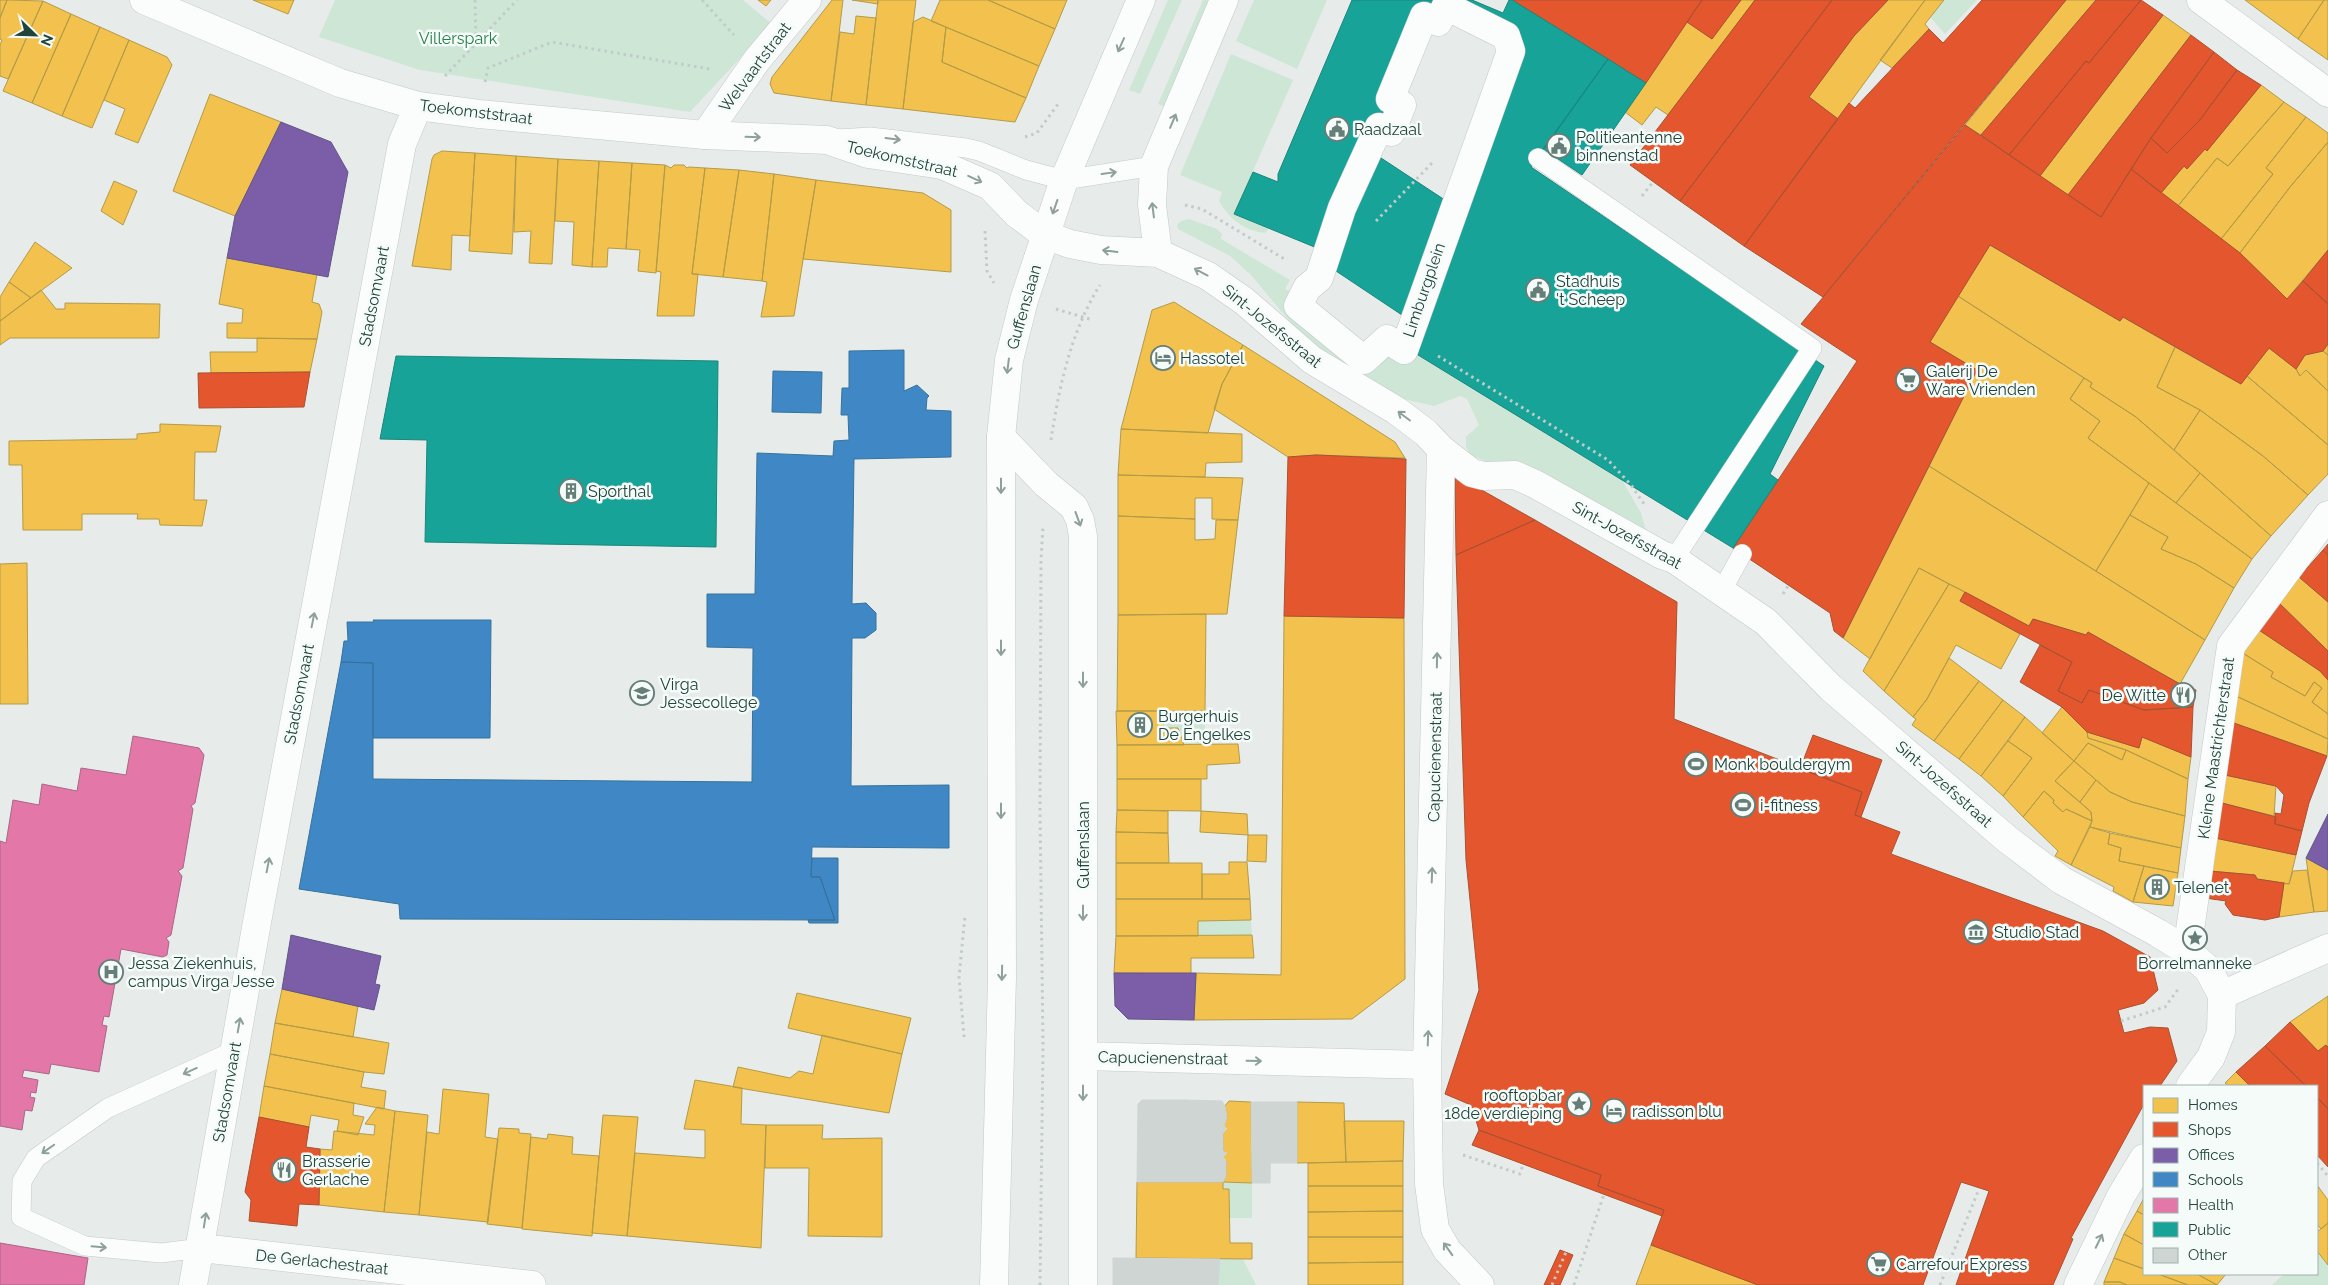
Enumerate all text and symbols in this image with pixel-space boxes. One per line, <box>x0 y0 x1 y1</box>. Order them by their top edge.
north arrow <box>10 10 60 60</box>
street label: Welvaartstraat <box>715 18 795 116</box>
park label: Villerspark <box>419 29 498 48</box>
text: N <box>38 32 56 48</box>
one-way arrow <box>1116 37 1126 52</box>
street label: Toekomststraat <box>418 96 534 128</box>
one-way arrow <box>1168 114 1178 129</box>
public building icon: Raadzaal <box>1324 116 1350 142</box>
place label: Raadzaal <box>1354 120 1422 139</box>
place label: Politieantenne binnenstad <box>1576 128 1682 165</box>
one-way arrow <box>745 133 761 142</box>
public building icon: Politieantenne binnenstad <box>1546 133 1572 159</box>
one-way arrow <box>884 134 900 144</box>
street label: Toekomststraat <box>844 137 960 181</box>
one-way arrow <box>1100 168 1116 178</box>
one-way arrow <box>967 174 982 184</box>
one-way arrow <box>1050 199 1059 215</box>
one-way arrow <box>1148 202 1158 218</box>
street label: Limburgplein <box>1399 240 1449 340</box>
street label: Stadsomvaart <box>355 243 393 348</box>
one-way arrow <box>1102 246 1118 256</box>
street label: Guffenslaan <box>1003 262 1045 352</box>
one-way arrow <box>1194 267 1209 276</box>
place label: Stadhuis 't Scheep <box>1556 272 1625 309</box>
public building icon: Stadhuis 't Scheep <box>1525 277 1551 303</box>
street label: Sint-Jozefsstraat <box>1219 280 1326 372</box>
hotel icon: Hassotel <box>1150 345 1176 371</box>
place label: Hassotel <box>1180 349 1245 368</box>
one-way arrow <box>1003 357 1013 373</box>
place label: Galerij De Ware Vrienden <box>1926 362 2036 399</box>
supermarket icon: Galerij De Ware Vrienden <box>1895 367 1921 393</box>
one-way arrow <box>1398 411 1411 422</box>
building icon: Sporthal <box>558 478 584 504</box>
one-way arrow <box>996 478 1006 494</box>
place label: Sporthal <box>588 482 651 501</box>
street label: Sint-Jozefsstraat <box>1569 497 1685 573</box>
one-way arrow <box>1074 511 1083 526</box>
one-way arrow <box>309 612 319 628</box>
one-way arrow <box>996 640 1006 656</box>
street label: Stadsomvaart <box>280 641 318 746</box>
one-way arrow <box>1432 653 1441 669</box>
street label: Kleine Maastrichterstraat <box>2194 655 2238 840</box>
one-way arrow <box>1078 672 1088 688</box>
place label: Virga Jessecollege <box>660 675 757 712</box>
school or university icon: Virga Jessecollege <box>629 680 655 706</box>
restaurant icon: De Witte <box>2170 682 2196 708</box>
place label: De Witte <box>2101 686 2166 705</box>
street label: Capucienenstraat <box>1424 691 1446 822</box>
place label: Burgerhuis De Engelkes <box>1158 707 1251 744</box>
building icon: Burgerhuis De Engelkes <box>1127 712 1153 738</box>
street label: Sint-Jozefsstraat <box>1892 737 1997 832</box>
sports icon: Monk bouldergym <box>1683 751 1709 777</box>
place label: Monk bouldergym <box>1714 755 1851 774</box>
sports icon: i-fitness <box>1730 792 1756 818</box>
place label: i-fitness <box>1760 796 1818 815</box>
street label: Guffenslaan <box>1074 801 1093 889</box>
one-way arrow <box>996 802 1006 819</box>
one-way arrow <box>263 858 273 874</box>
one-way arrow <box>1428 868 1437 884</box>
building icon: Telenet <box>2144 874 2170 900</box>
place label: Telenet <box>2174 878 2230 897</box>
one-way arrow <box>1078 904 1088 921</box>
museum icon: Studio Stad <box>1963 919 1989 945</box>
place label: Studio Stad <box>1994 923 2079 942</box>
place icon: Borrelmanneke <box>2182 925 2208 951</box>
place label: Jessa Ziekenhuis, campus Virga Jesse <box>128 954 275 991</box>
place label: Borrelmanneke <box>2138 954 2252 973</box>
hospital icon: Jessa Ziekenhuis, campus Virga Jesse <box>98 959 124 985</box>
one-way arrow <box>997 965 1007 981</box>
one-way arrow <box>234 1018 244 1034</box>
one-way arrow <box>1423 1030 1432 1046</box>
street label: Stadsomvaart <box>209 1039 245 1144</box>
street label: Capucienenstraat <box>1098 1047 1229 1069</box>
one-way arrow <box>1246 1056 1262 1065</box>
one-way arrow <box>183 1067 198 1077</box>
one-way arrow <box>1078 1084 1088 1101</box>
legend <box>2143 1085 2318 1275</box>
place label: rooftopbar 18de verdieping <box>1444 1086 1562 1123</box>
place icon: rooftopbar 18de verdieping <box>1566 1091 1592 1117</box>
text: Homes <box>2188 1096 2238 1114</box>
hotel icon: radisson blu <box>1601 1098 1627 1124</box>
place label: radisson blu <box>1632 1102 1722 1121</box>
text: Shops <box>2188 1121 2231 1139</box>
one-way arrow <box>41 1144 55 1154</box>
text: Offices <box>2188 1146 2235 1164</box>
place label: Brasserie Gerlache <box>302 1152 370 1189</box>
restaurant icon: Brasserie Gerlache <box>271 1157 297 1183</box>
text: Schools <box>2188 1171 2243 1189</box>
text: Health <box>2188 1196 2234 1214</box>
one-way arrow <box>201 1212 211 1228</box>
text: Public <box>2188 1221 2231 1239</box>
one-way arrow <box>2095 1234 2104 1249</box>
one-way arrow <box>90 1243 106 1252</box>
one-way arrow <box>1442 1243 1453 1256</box>
street label: De Gerlachestraat <box>255 1246 390 1278</box>
text: Other <box>2188 1246 2228 1264</box>
supermarket icon: Carrefour Express <box>1866 1251 1892 1277</box>
place label: Carrefour Express <box>1896 1255 2027 1274</box>

